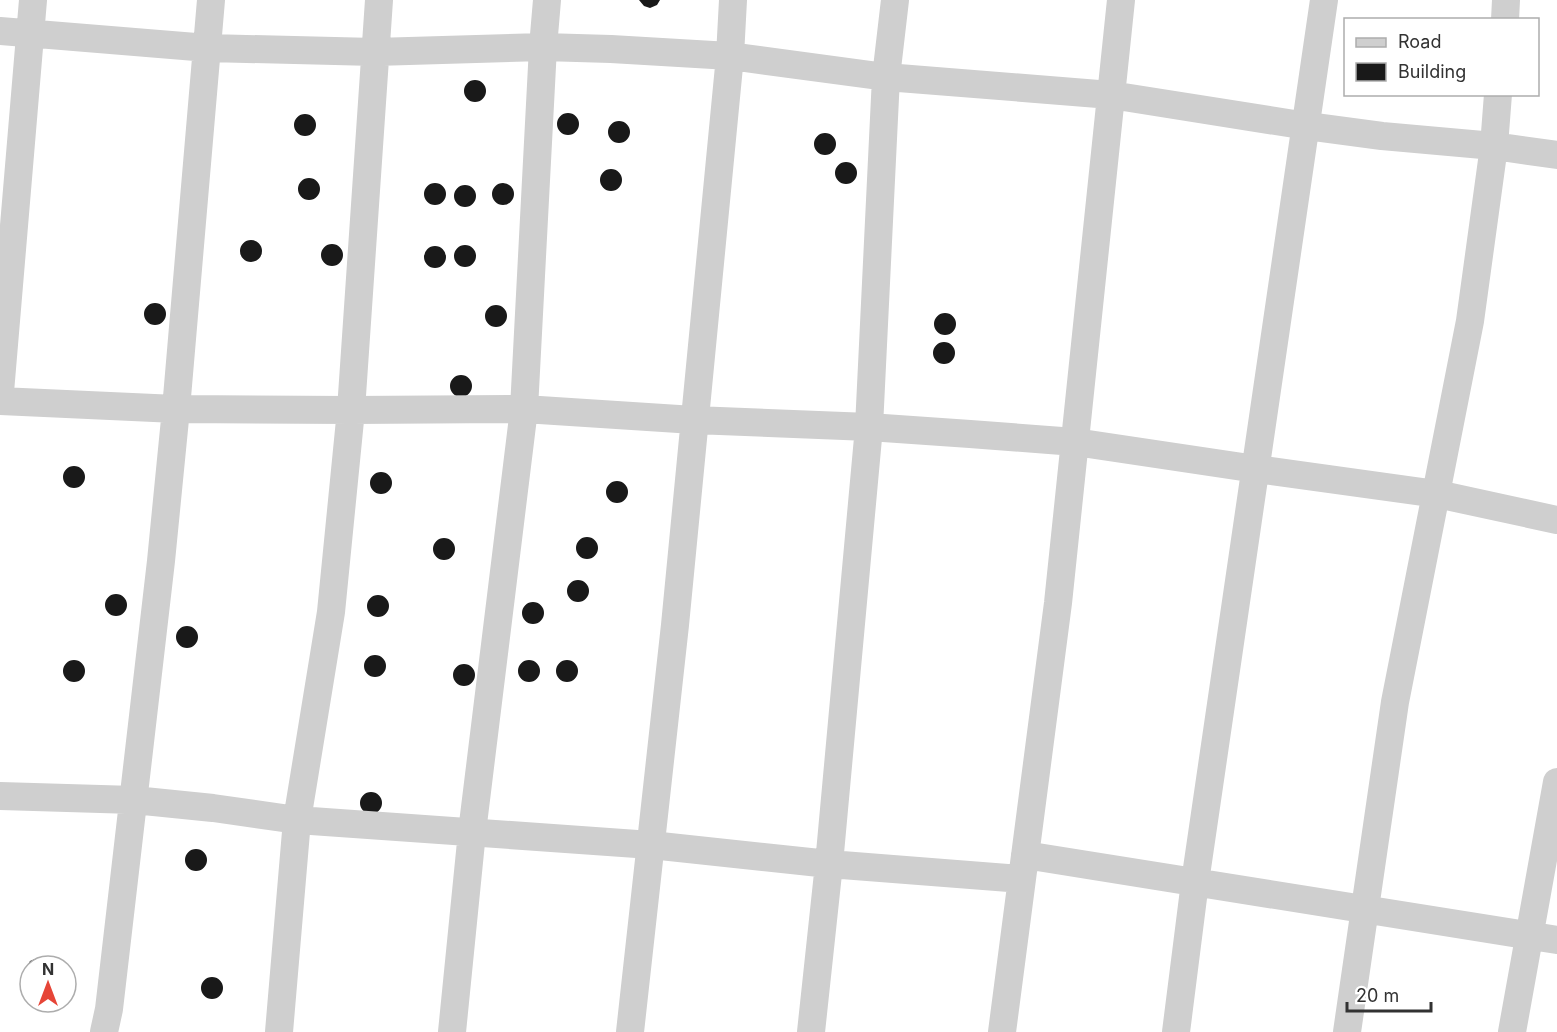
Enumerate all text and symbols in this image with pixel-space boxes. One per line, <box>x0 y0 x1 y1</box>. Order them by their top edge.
legend <box>1344 18 1539 96</box>
text: Road <box>1398 31 1441 52</box>
text: Building <box>1398 61 1466 82</box>
north arrow <box>18 954 78 1014</box>
text: N <box>42 959 54 979</box>
scale bar <box>1347 975 1431 1013</box>
text: 20 m <box>1356 985 1399 1006</box>

